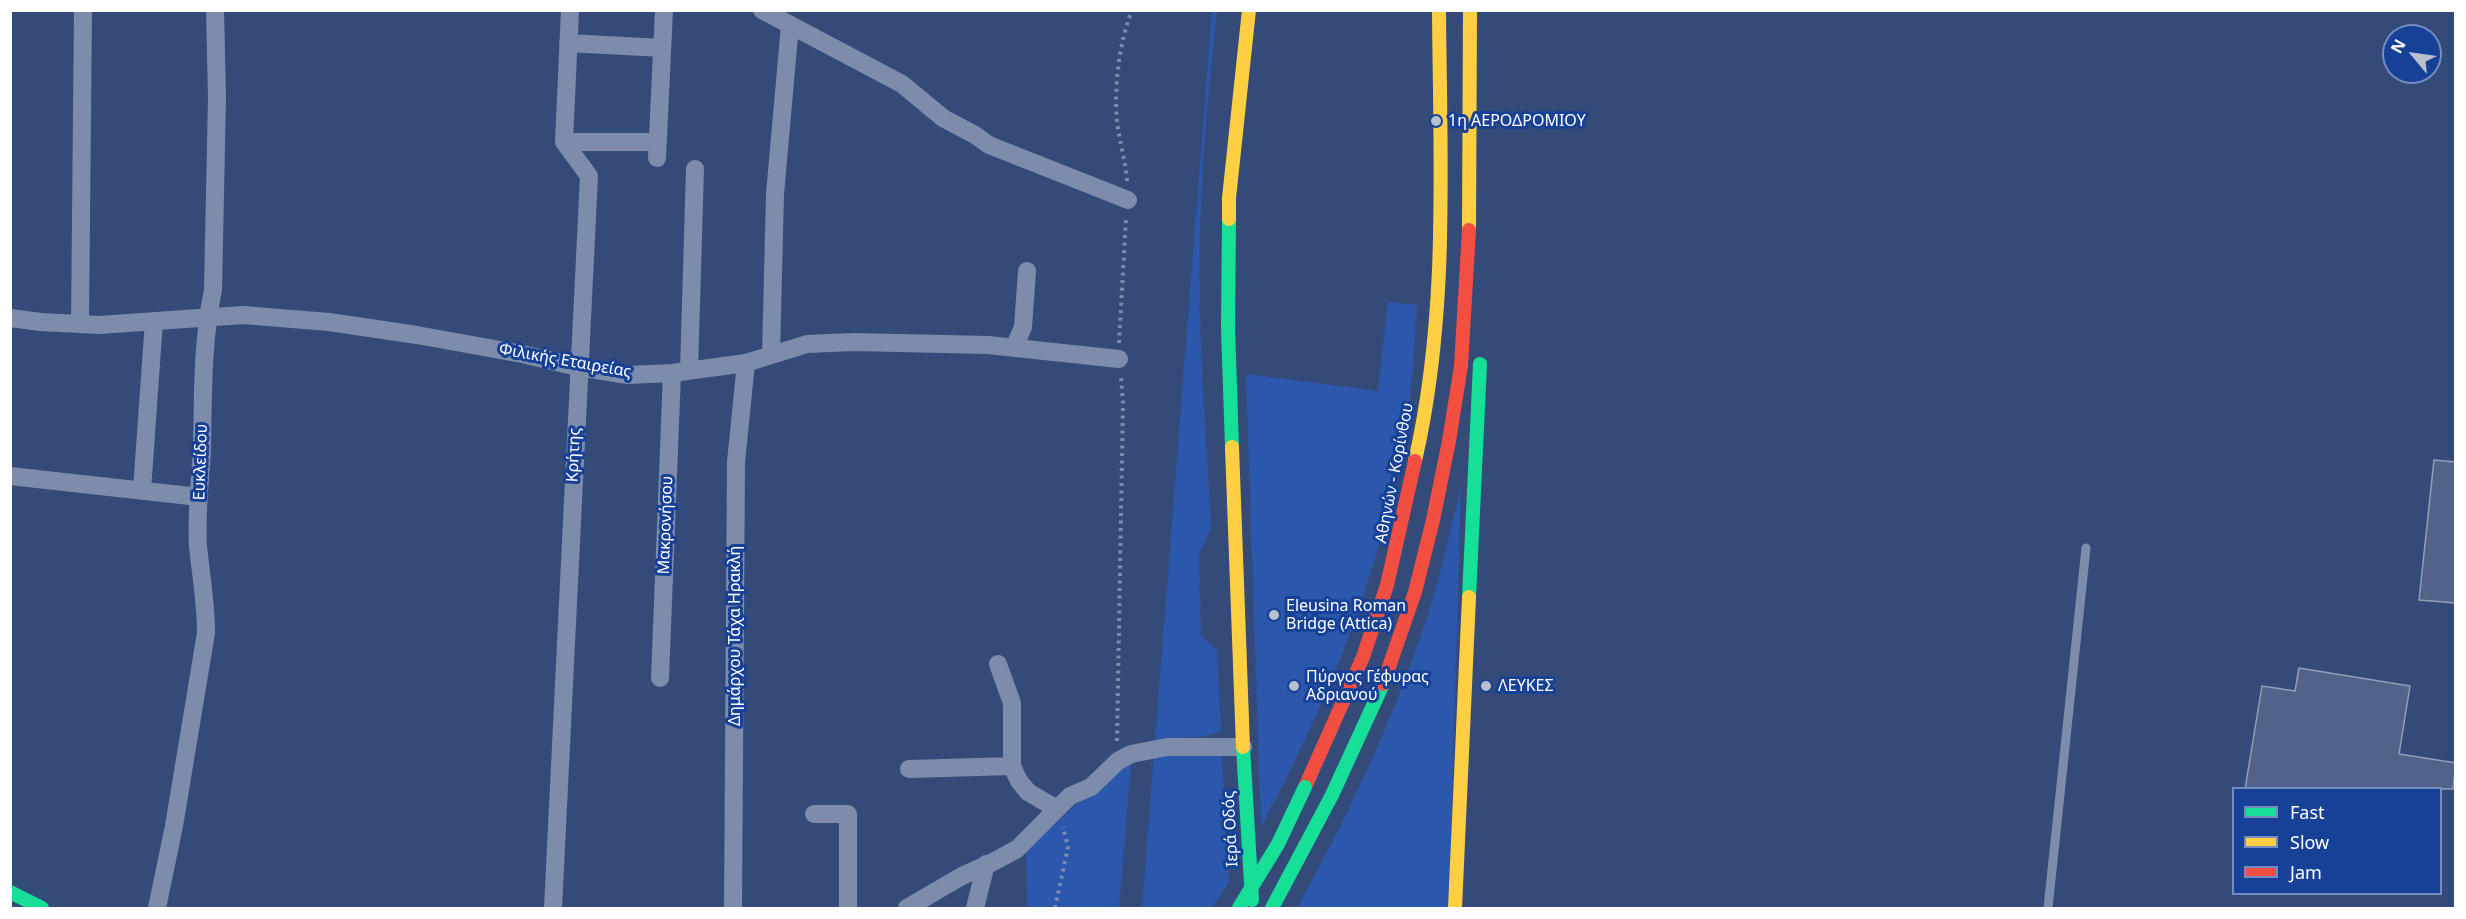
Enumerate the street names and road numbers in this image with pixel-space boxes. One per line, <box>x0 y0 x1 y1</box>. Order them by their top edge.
street label: Φιλικής Εταιρείας <box>497 340 633 382</box>
street label: Αθηνών - Κορίνθου <box>1372 401 1418 545</box>
street label: Ευκλείδου <box>190 423 212 501</box>
street label: Κρήτης <box>563 427 585 483</box>
street label: Μακρονήσου <box>655 475 677 575</box>
street label: Δημάρχου Τάχα Ηρακλή <box>725 546 745 726</box>
street label: Ιερά Οδός <box>1219 791 1243 867</box>

